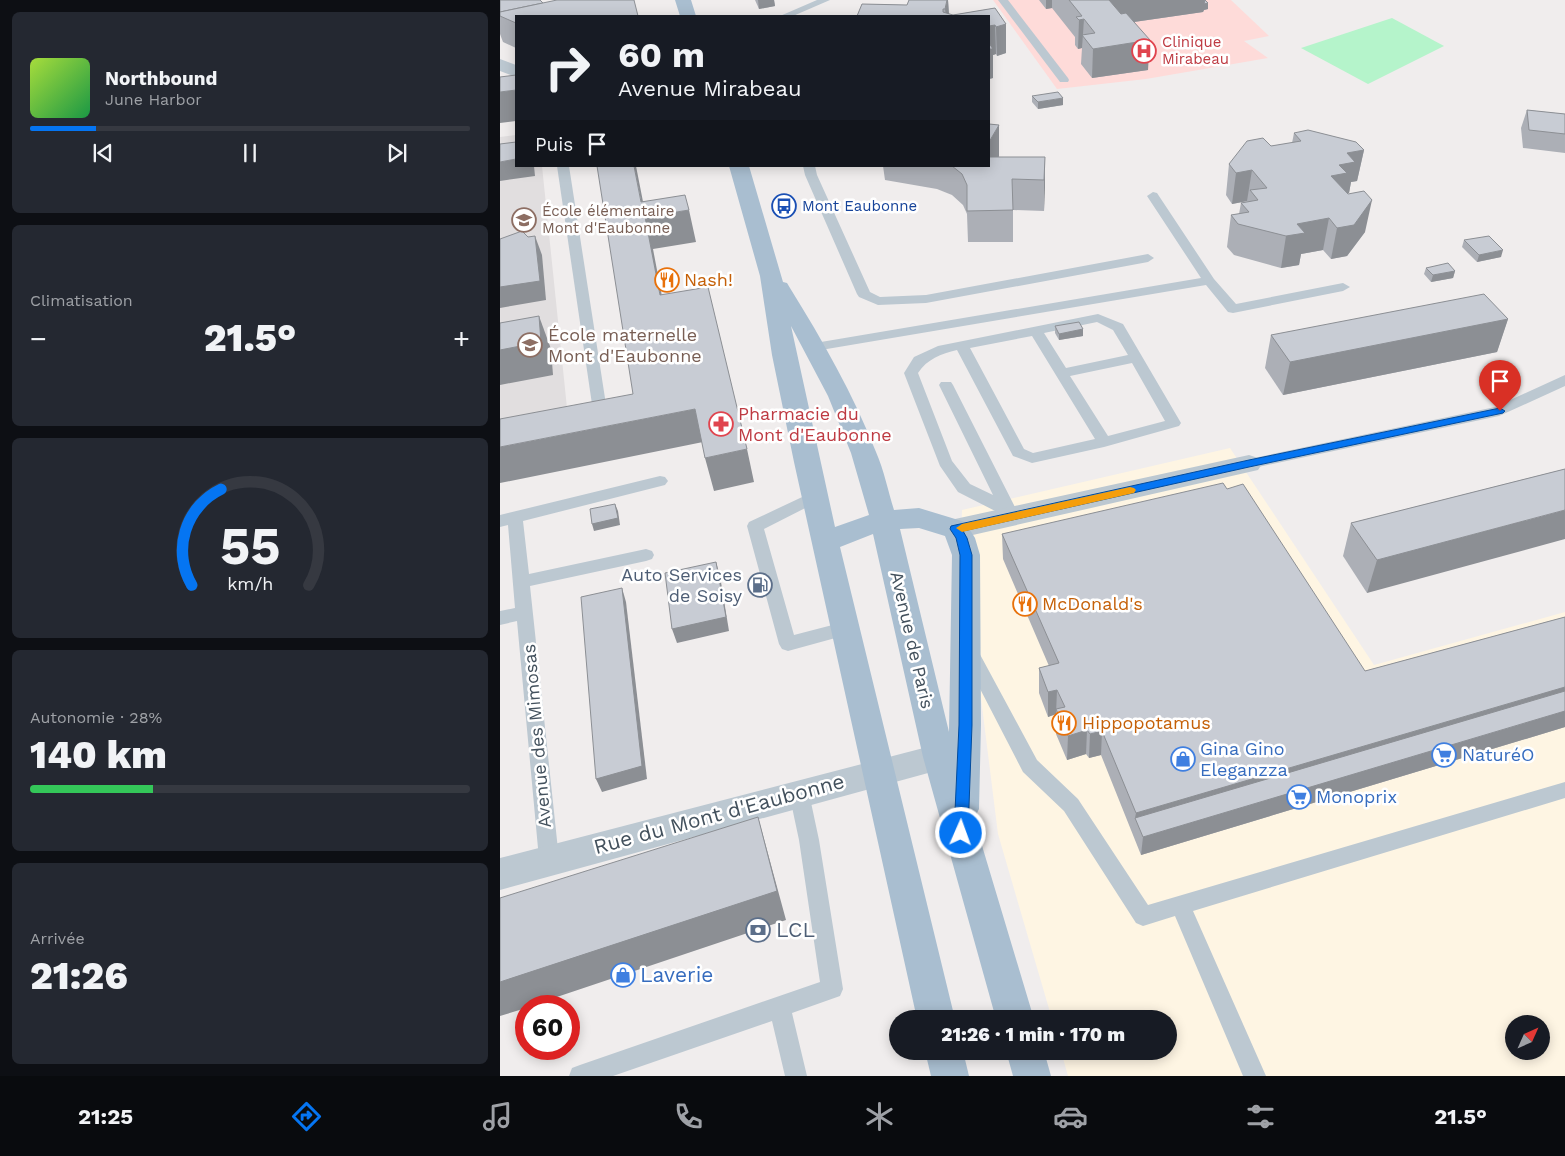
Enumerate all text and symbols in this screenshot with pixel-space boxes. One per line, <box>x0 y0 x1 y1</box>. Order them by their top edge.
place label: Clinique Mirabeau <box>1162 33 1229 68</box>
text: 60 m <box>618 34 705 76</box>
icon: right <box>535 35 600 100</box>
hospital icon: Clinique Mirabeau <box>1131 38 1157 64</box>
text: Northbound <box>105 67 217 90</box>
text: Avenue Mirabeau <box>618 76 802 101</box>
text: June Harbor <box>105 90 202 109</box>
icon: arrive <box>583 130 611 158</box>
text: Puis <box>535 133 573 156</box>
icon: previous <box>89 139 117 167</box>
icon: pause <box>236 139 264 167</box>
icon: next <box>383 139 411 167</box>
bus stop icon: Mont Eaubonne <box>771 193 797 219</box>
place label: Mont Eaubonne <box>802 197 917 215</box>
place label: École élémentaire Mont d'Eaubonne <box>542 202 674 237</box>
school or university icon: École élémentaire Mont d'Eaubonne <box>511 207 537 233</box>
restaurant icon: Nash! <box>654 267 680 293</box>
place label: Nash! <box>684 269 733 290</box>
text: Climatisation <box>30 291 133 310</box>
text: 21.5° <box>204 316 296 360</box>
text: − <box>30 322 47 355</box>
text: + <box>453 322 470 355</box>
place label: École maternelle Mont d'Eaubonne <box>548 324 702 366</box>
school or university icon: École maternelle Mont d'Eaubonne <box>517 332 543 358</box>
pin <box>1479 360 1521 411</box>
icon: arrive <box>1486 367 1514 395</box>
place label: Pharmacie du Mont d'Eaubonne <box>738 403 892 445</box>
pharmacy icon: Pharmacie du Mont d'Eaubonne <box>708 411 734 437</box>
text: 55 <box>220 516 280 577</box>
place label: Auto Services de Soisy <box>621 564 743 606</box>
street label: Avenue de Paris <box>886 569 939 711</box>
fuel station icon: Auto Services de Soisy <box>747 572 773 598</box>
text: km/h <box>227 573 273 594</box>
restaurant icon: McDonald's <box>1012 591 1038 617</box>
place label: McDonald's <box>1042 593 1143 614</box>
street label: Avenue des Mimosas <box>518 643 555 829</box>
text: Autonomie · 28% <box>30 708 162 727</box>
restaurant icon: Hippopotamus <box>1051 710 1077 736</box>
place label: Hippopotamus <box>1082 712 1211 733</box>
text: 140 km <box>30 733 167 777</box>
place label: Gina Gino Eleganzza <box>1200 738 1288 780</box>
supermarket icon: NaturéO <box>1431 742 1457 768</box>
place label: NaturéO <box>1462 744 1535 765</box>
shop icon: Gina Gino Eleganzza <box>1170 746 1196 772</box>
street label: Rue du Mont d'Eaubonne <box>591 768 847 859</box>
supermarket icon: Monoprix <box>1286 784 1312 810</box>
place label: Monoprix <box>1316 786 1397 807</box>
position arrow <box>934 806 986 858</box>
bank icon: LCL <box>745 917 771 943</box>
place label: LCL <box>776 917 815 942</box>
text: Arrivée <box>30 929 85 948</box>
text: 21:26 <box>30 954 128 998</box>
shop icon: Laverie <box>610 962 636 988</box>
place label: Laverie <box>640 962 713 987</box>
speed limit sign: 60 <box>515 995 580 1060</box>
north arrow <box>1505 1015 1550 1060</box>
map controls <box>1505 1015 1550 1060</box>
text: 21:26 · 1 min · 170 m <box>941 1023 1125 1046</box>
icon: directions <box>289 1099 324 1134</box>
icon: music <box>480 1099 515 1134</box>
icon: phone <box>671 1099 706 1134</box>
icon: climate <box>862 1099 897 1134</box>
icon: car <box>1053 1099 1088 1134</box>
icon: filters <box>1243 1099 1278 1134</box>
text: 21:25 <box>78 1104 133 1129</box>
text: 21.5° <box>1434 1104 1487 1129</box>

